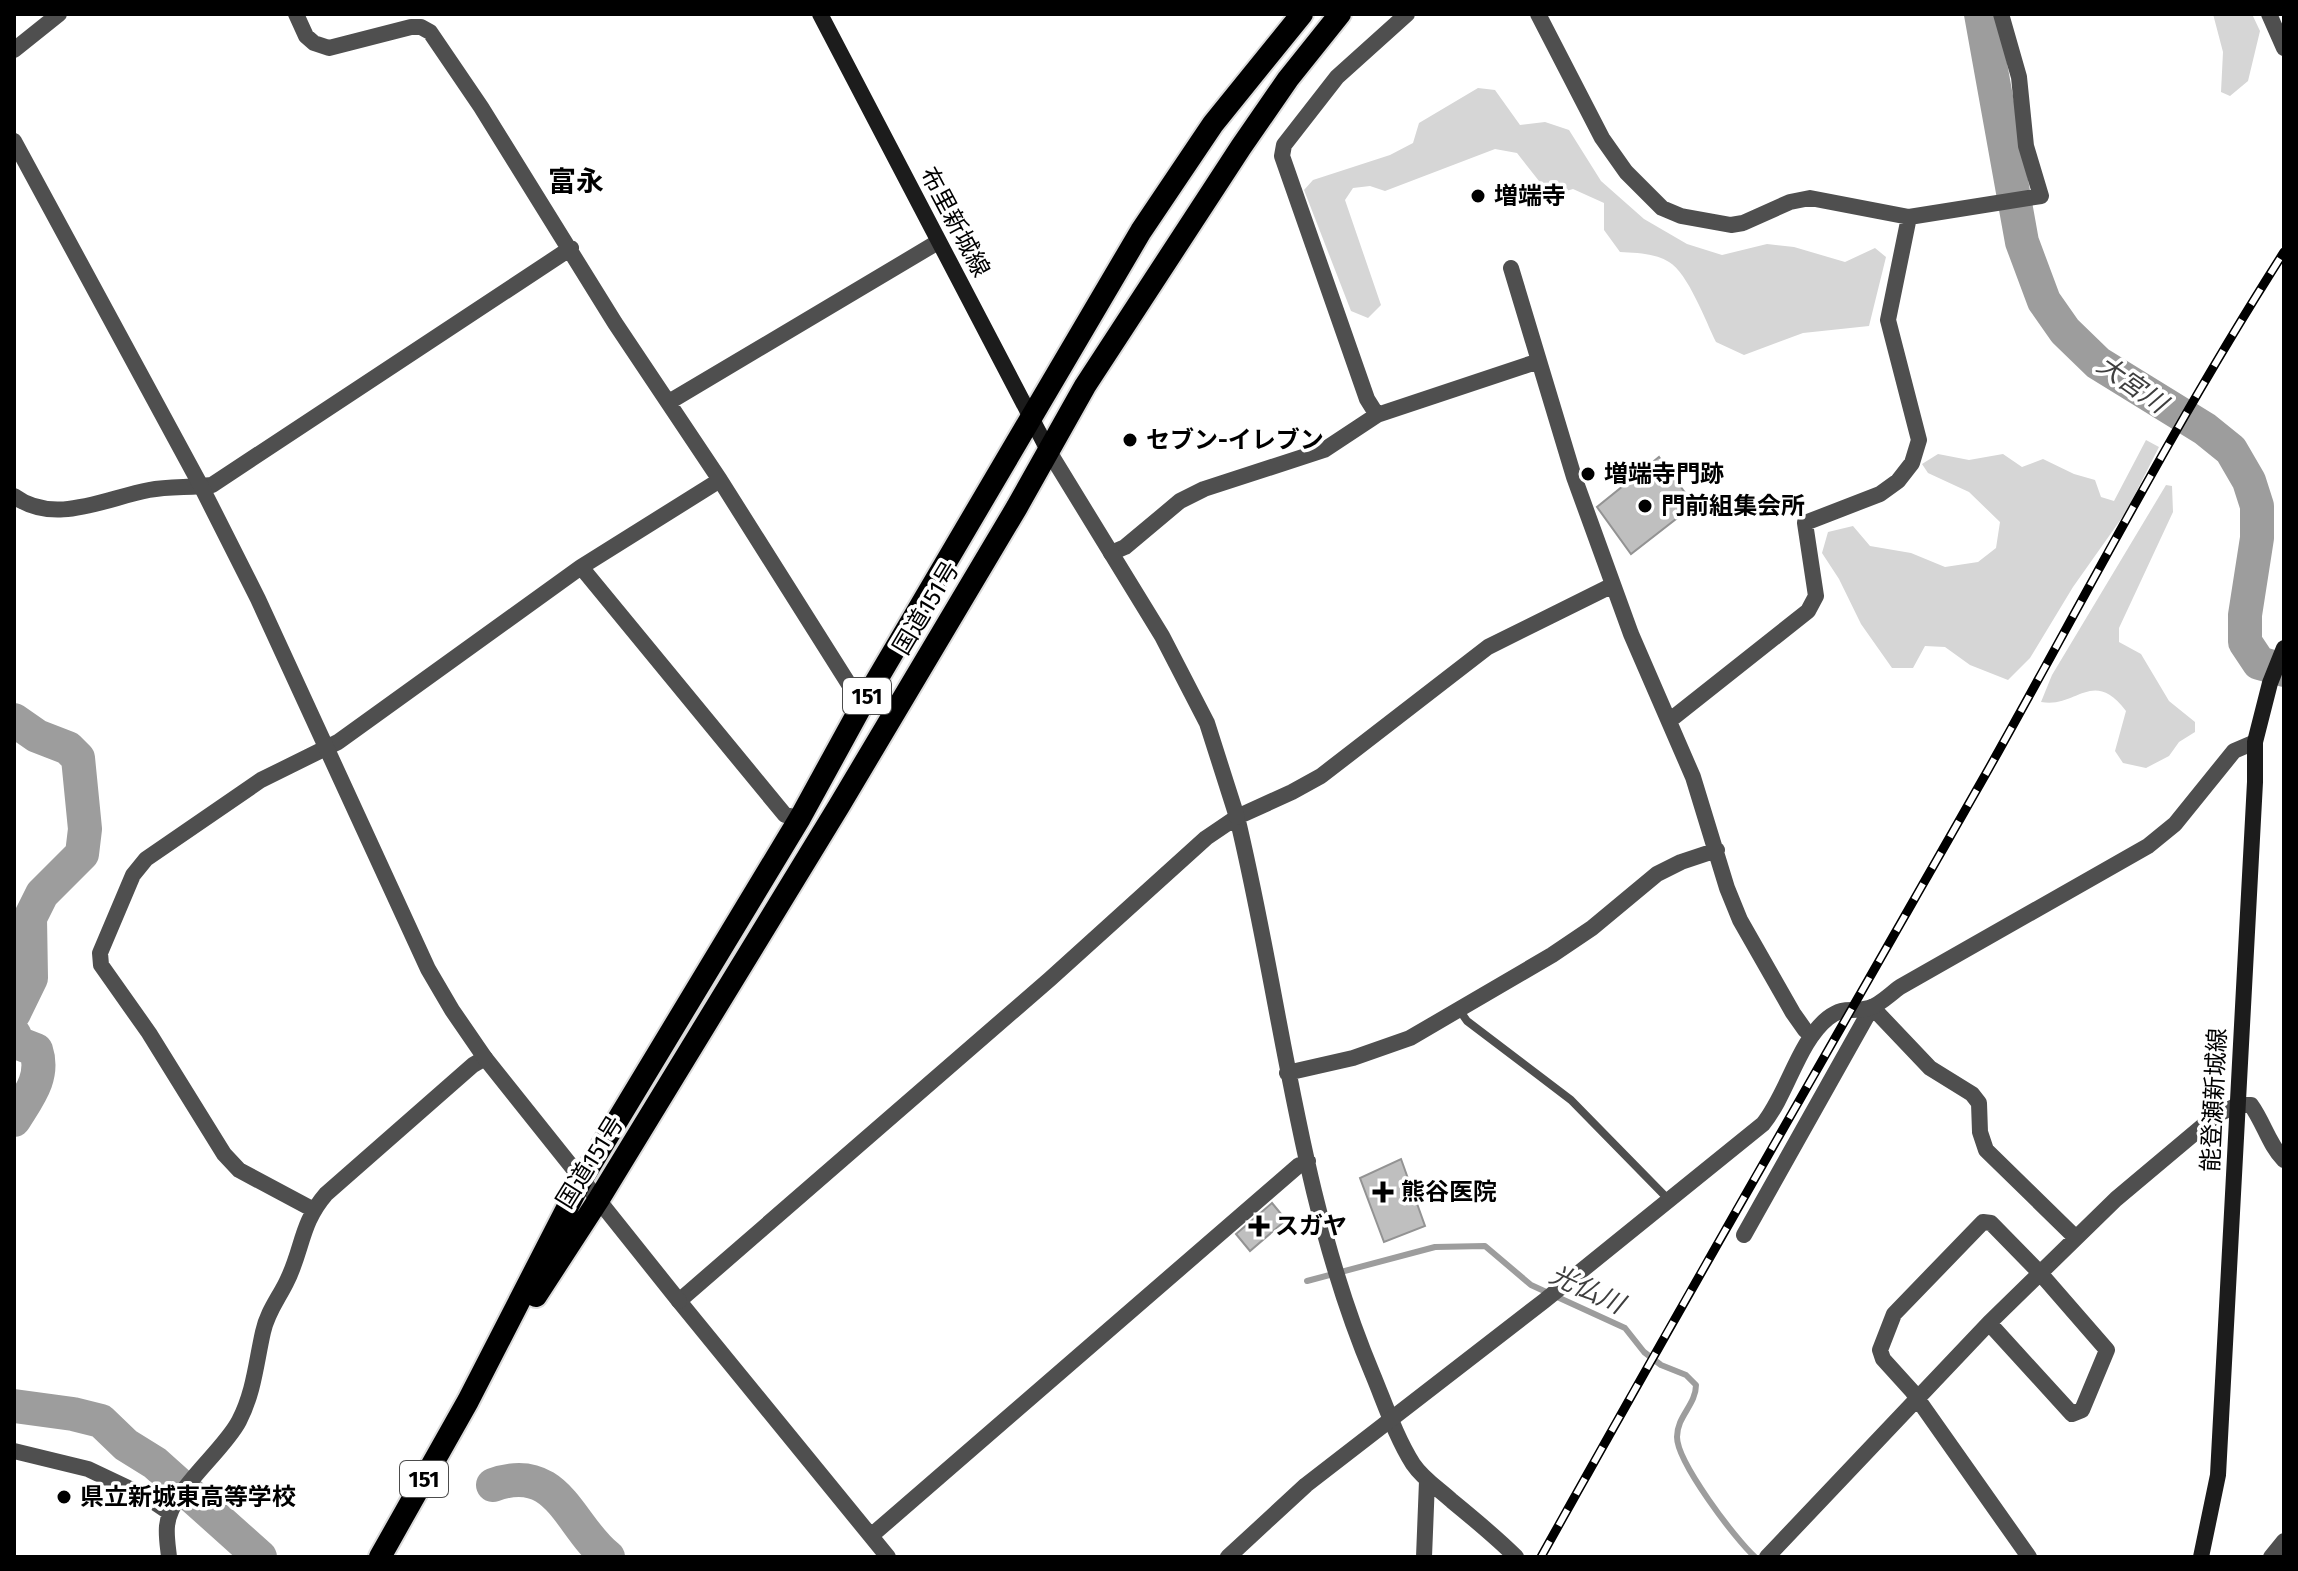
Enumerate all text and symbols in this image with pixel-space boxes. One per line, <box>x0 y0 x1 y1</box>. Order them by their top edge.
street label: 布里新城線 <box>914 162 996 282</box>
district label: 富永 <box>548 165 604 198</box>
place label: 増端寺 <box>1494 182 1566 210</box>
marker: 増端寺 <box>1469 187 1487 205</box>
water label: 大宮川 <box>2091 349 2175 421</box>
place label: セブン-イレブン <box>1146 426 1324 454</box>
marker: セブン-イレブン <box>1121 431 1139 449</box>
place label: 増端寺門跡 <box>1604 460 1724 488</box>
marker: 増端寺門跡 <box>1579 465 1597 483</box>
place label: 門前組集会所 <box>1661 492 1805 520</box>
marker: 門前組集会所 <box>1636 497 1654 515</box>
street label: 国道151号 <box>887 556 965 660</box>
road number: 151 <box>843 678 891 714</box>
street label: 能登瀬新城線 <box>2196 1027 2232 1173</box>
street label: 国道151号 <box>551 1111 629 1213</box>
place label: 熊谷医院 <box>1401 1178 1497 1206</box>
marker: 熊谷医院 <box>1372 1181 1394 1203</box>
place label: スガヤ <box>1275 1212 1347 1240</box>
marker: スガヤ <box>1250 1217 1268 1235</box>
water label: 光仏川 <box>1545 1259 1631 1321</box>
road number: 151 <box>400 1461 448 1497</box>
place label: 県立新城東高等学校 <box>80 1483 296 1511</box>
marker: 県立新城東高等学校 <box>55 1488 73 1506</box>

